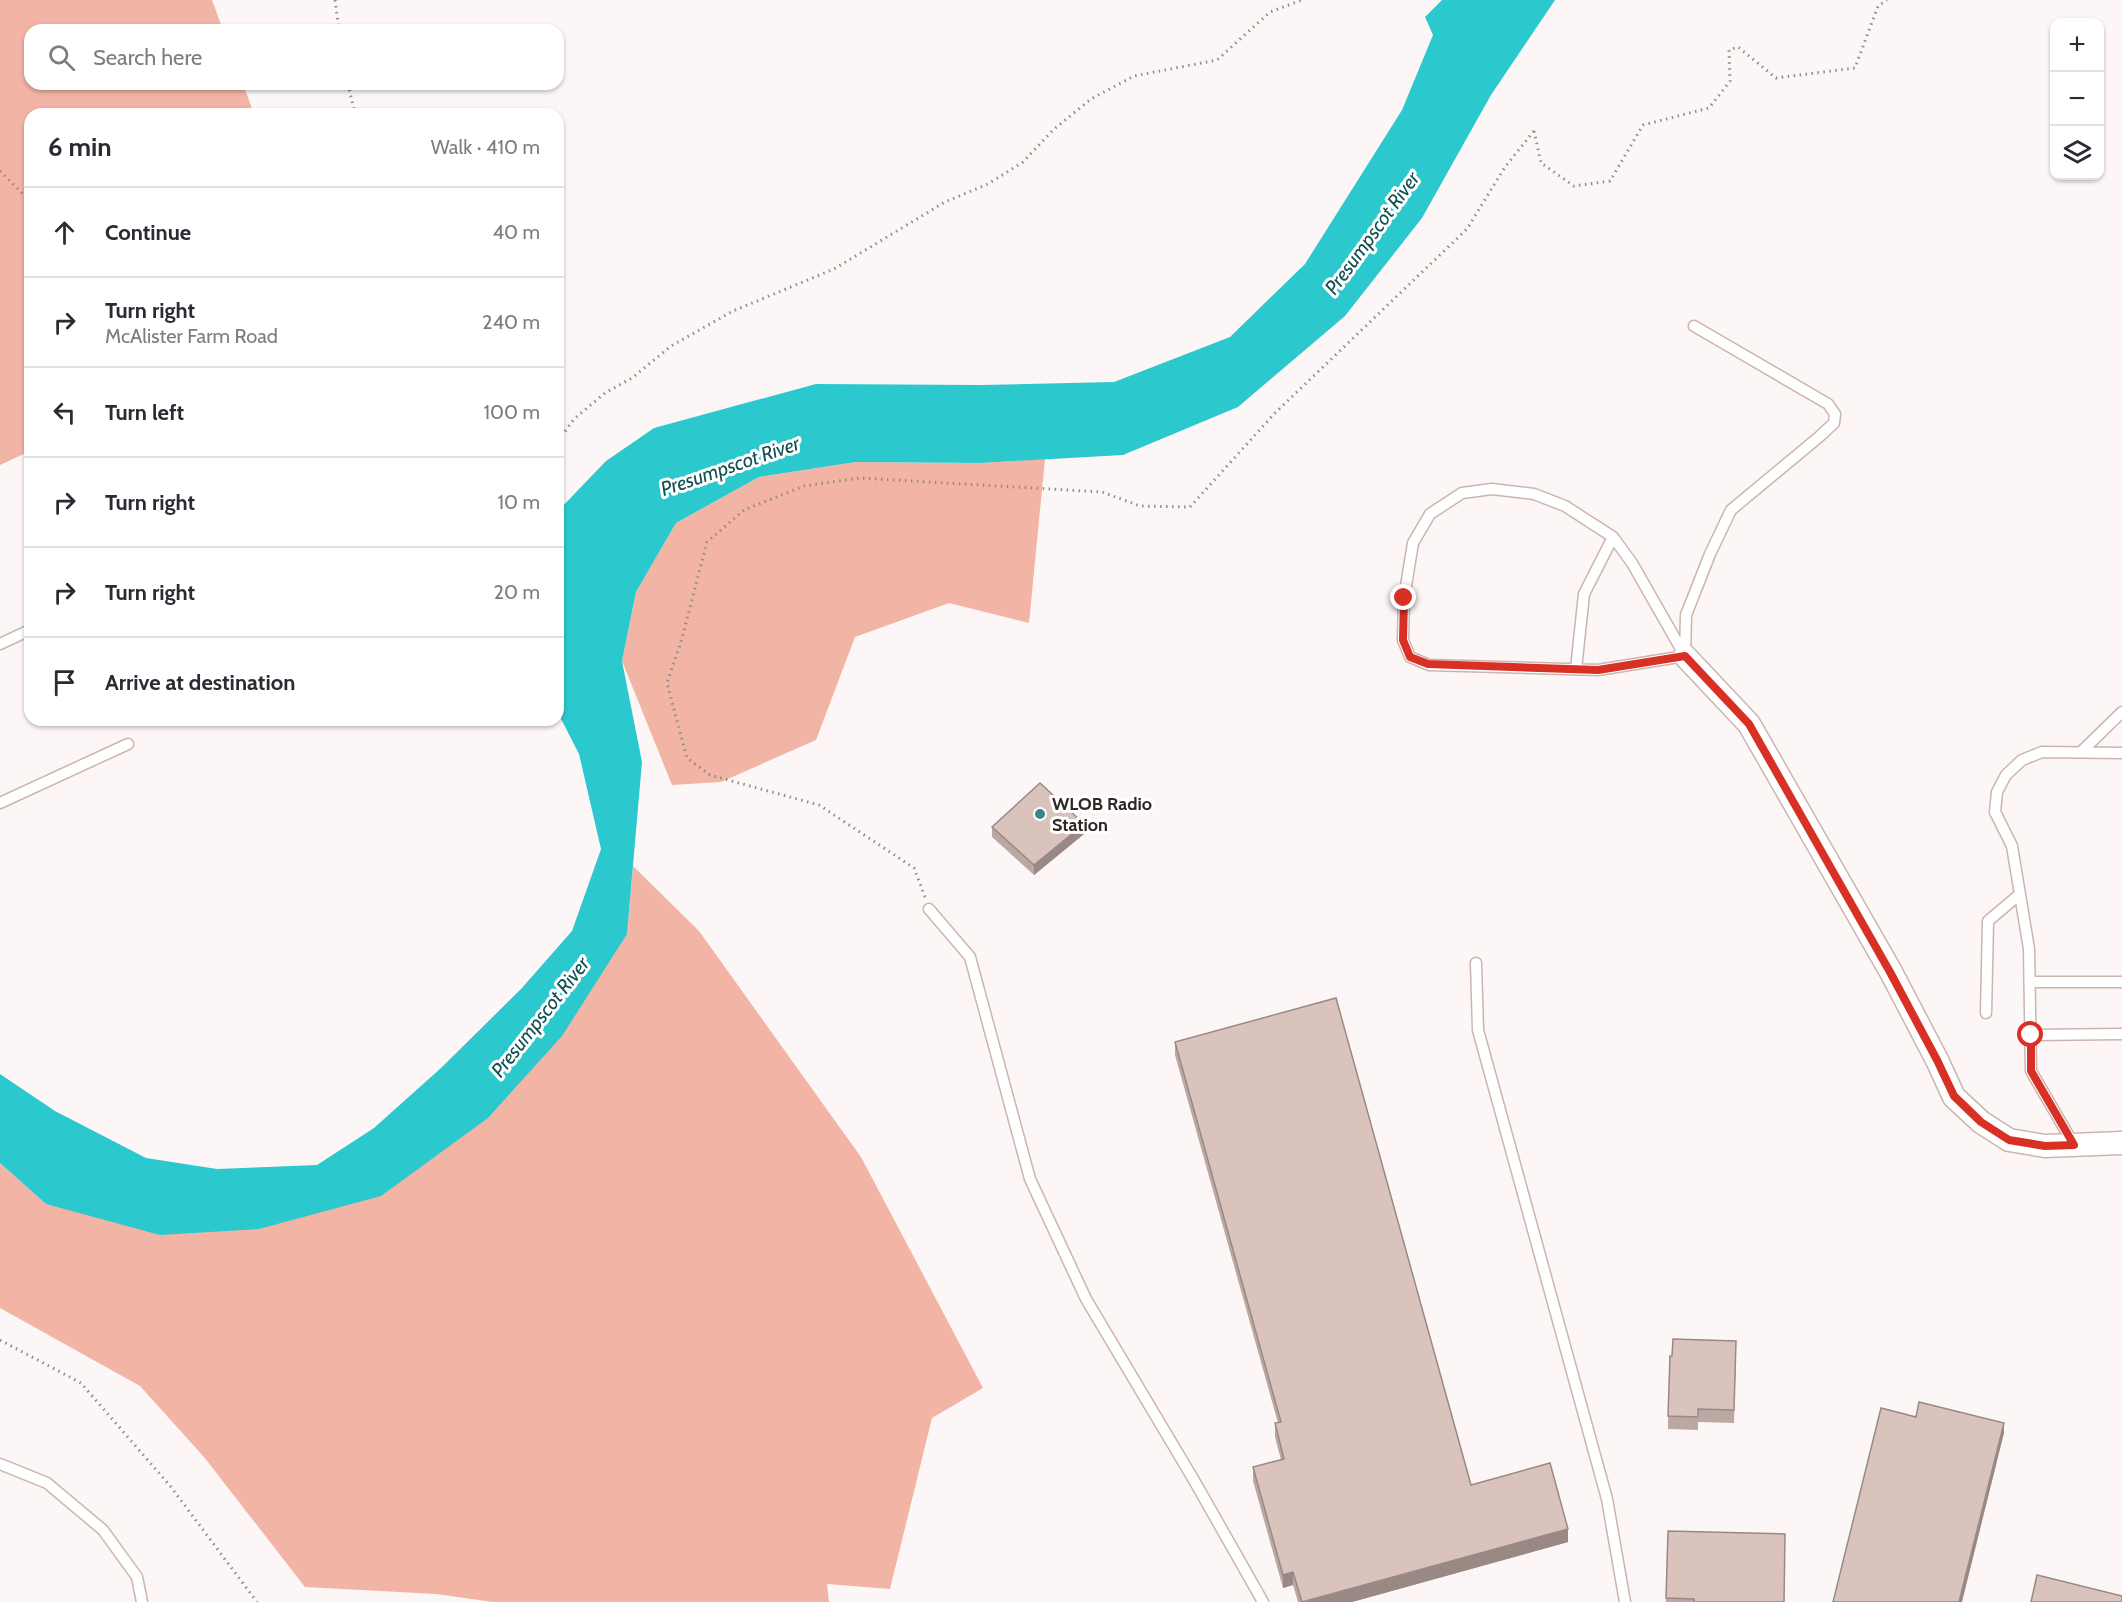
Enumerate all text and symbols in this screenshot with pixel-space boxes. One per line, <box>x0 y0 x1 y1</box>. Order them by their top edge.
map controls <box>2050 18 2104 180</box>
button: + <box>2050 18 2104 72</box>
search box <box>24 24 564 90</box>
icon: search <box>45 41 78 74</box>
text: Search here <box>93 44 202 71</box>
button: − <box>2050 72 2104 126</box>
button: layers <box>2050 126 2104 180</box>
text: 6 min <box>48 131 112 163</box>
text: Walk · 410 m <box>431 135 540 159</box>
water label: Presumpscot River <box>1319 166 1425 299</box>
icon: ahead <box>48 216 81 249</box>
text: Continue <box>105 219 191 246</box>
text: 40 m <box>492 220 540 244</box>
text: Turn right <box>105 297 195 324</box>
icon: right <box>48 306 81 339</box>
text: 240 m <box>482 310 540 334</box>
text: McAlister Farm Road <box>105 324 278 348</box>
icon: left <box>48 396 81 429</box>
text: Turn left <box>105 399 184 426</box>
text: 100 m <box>484 400 540 424</box>
water label: Presumpscot River <box>657 431 804 501</box>
icon: right <box>48 486 81 519</box>
text: Turn right <box>105 489 195 516</box>
text: 10 m <box>497 490 540 514</box>
icon: right <box>48 576 81 609</box>
text: Turn right <box>105 579 195 606</box>
text: 20 m <box>494 580 540 604</box>
route end <box>1390 584 1416 610</box>
icon: arrive <box>48 666 81 699</box>
text: Arrive at destination <box>105 669 295 696</box>
place label: WLOB Radio Station <box>1052 793 1152 836</box>
marker: WLOB Radio Station <box>1033 807 1047 821</box>
water label: Presumpscot River <box>486 952 595 1082</box>
route start <box>2017 1021 2043 1047</box>

